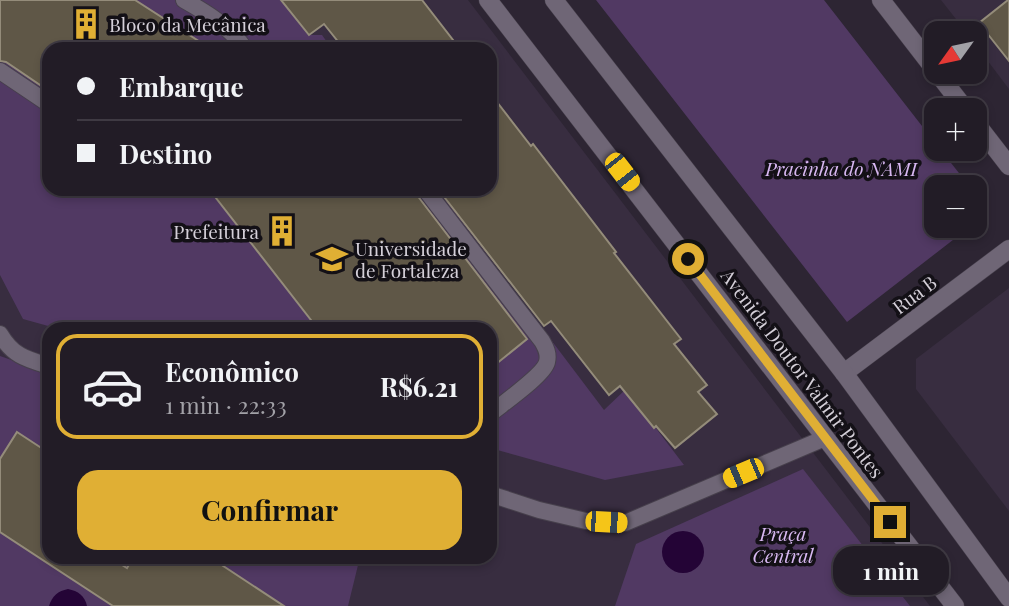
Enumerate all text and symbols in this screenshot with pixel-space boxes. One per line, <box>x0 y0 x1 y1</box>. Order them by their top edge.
building icon: Bloco da Mecânica <box>69 7 103 41</box>
place label: Bloco da Mecânica <box>109 11 266 37</box>
north arrow <box>924 21 987 84</box>
map controls <box>924 21 987 238</box>
text: Embarque <box>119 69 244 104</box>
button: + <box>924 98 987 161</box>
text: Destino <box>119 136 212 171</box>
car <box>601 149 644 195</box>
park label: Pracinha do NAMI <box>764 155 918 181</box>
button: − <box>924 175 987 238</box>
building icon: Prefeitura <box>265 214 299 248</box>
place label: Prefeitura <box>173 218 260 244</box>
place label: Universidade de Fortaleza <box>355 235 467 283</box>
school or university icon: Universidade de Fortaleza <box>315 242 349 276</box>
route start <box>672 243 704 275</box>
street label: Avenida Doutor Valmir Pontes <box>715 262 890 483</box>
street label: Rua B <box>887 269 941 319</box>
text: Econômico <box>165 354 299 389</box>
icon: car <box>81 355 144 418</box>
text: R$6.21 <box>380 369 458 404</box>
text: 1 min · 22:33 <box>165 389 287 420</box>
car <box>720 455 767 491</box>
button: Confirmar <box>77 470 462 550</box>
route end <box>874 506 906 538</box>
car <box>585 510 628 534</box>
park label: Praça Central <box>752 520 814 568</box>
callout: 1 min <box>832 546 948 596</box>
text: 1 min <box>863 555 919 586</box>

